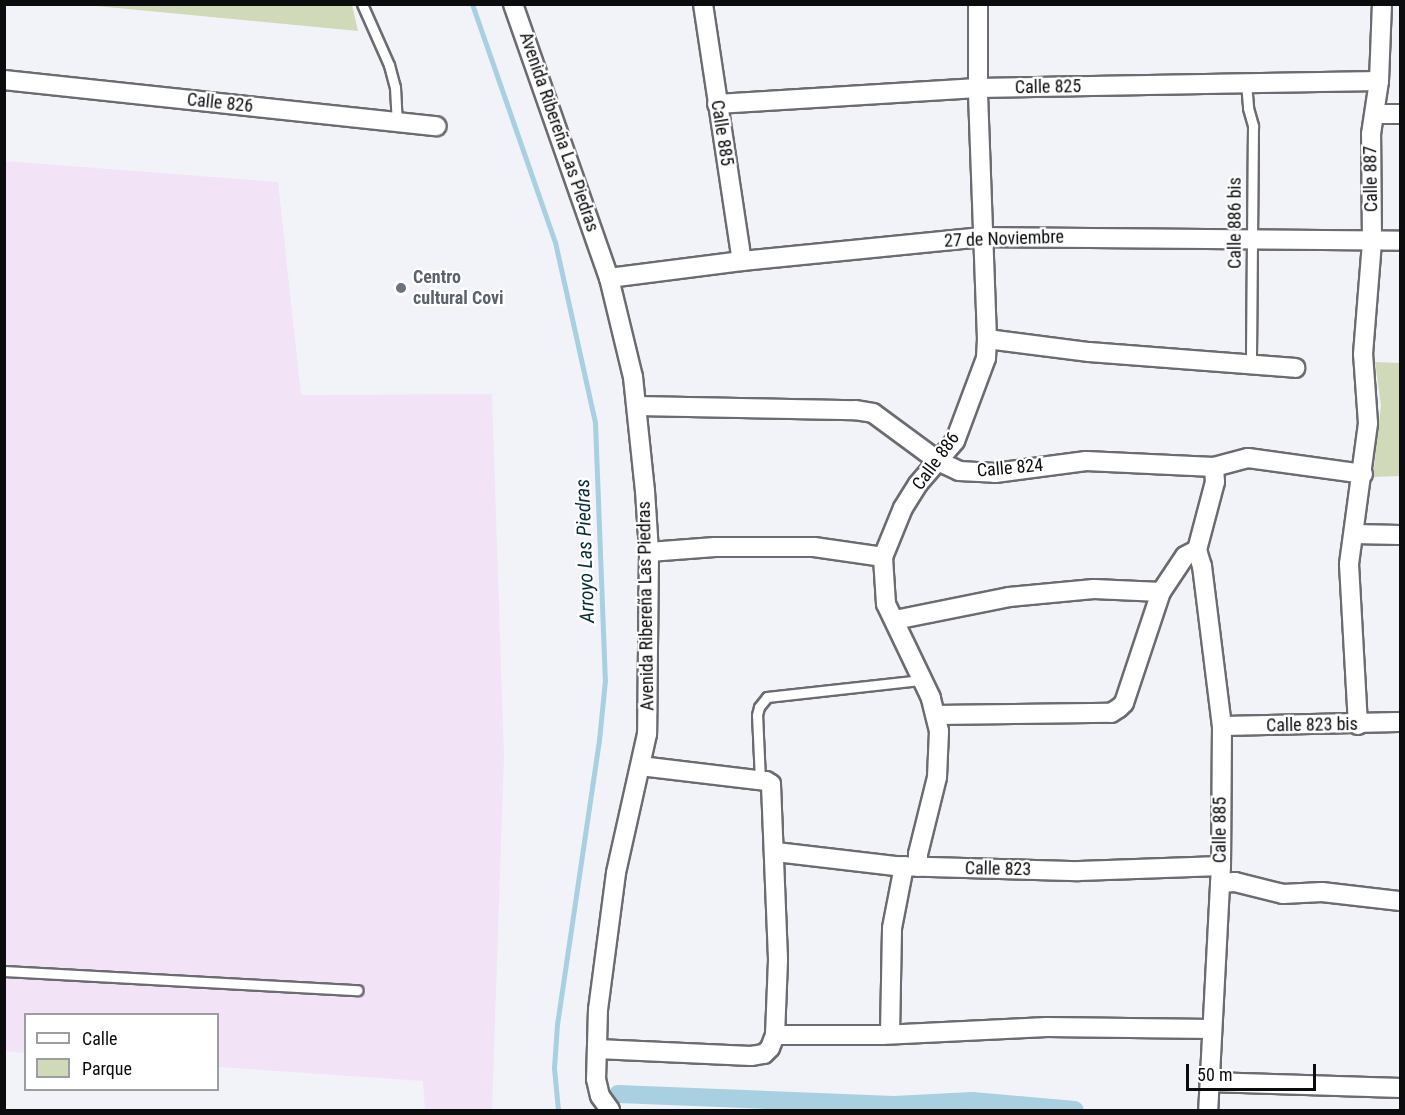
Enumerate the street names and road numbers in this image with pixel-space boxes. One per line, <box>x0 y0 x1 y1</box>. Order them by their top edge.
street label: Avenida Ribereña Las Piedras <box>515 29 603 235</box>
street label: Calle 825 <box>1015 76 1081 98</box>
street label: Calle 826 <box>186 89 254 117</box>
street label: Calle 885 <box>706 99 738 167</box>
street label: Calle 887 <box>1360 146 1382 212</box>
street label: Calle 886 bis <box>1224 177 1246 269</box>
street label: 27 de Noviembre <box>944 226 1064 252</box>
street label: Calle 886 <box>908 428 964 494</box>
street label: Calle 824 <box>976 454 1044 482</box>
street label: Avenida Ribereña Las Piedras <box>633 501 659 711</box>
street label: Calle 823 bis <box>1266 713 1358 737</box>
street label: Calle 885 <box>1209 797 1231 863</box>
street label: Calle 823 <box>965 858 1031 880</box>

